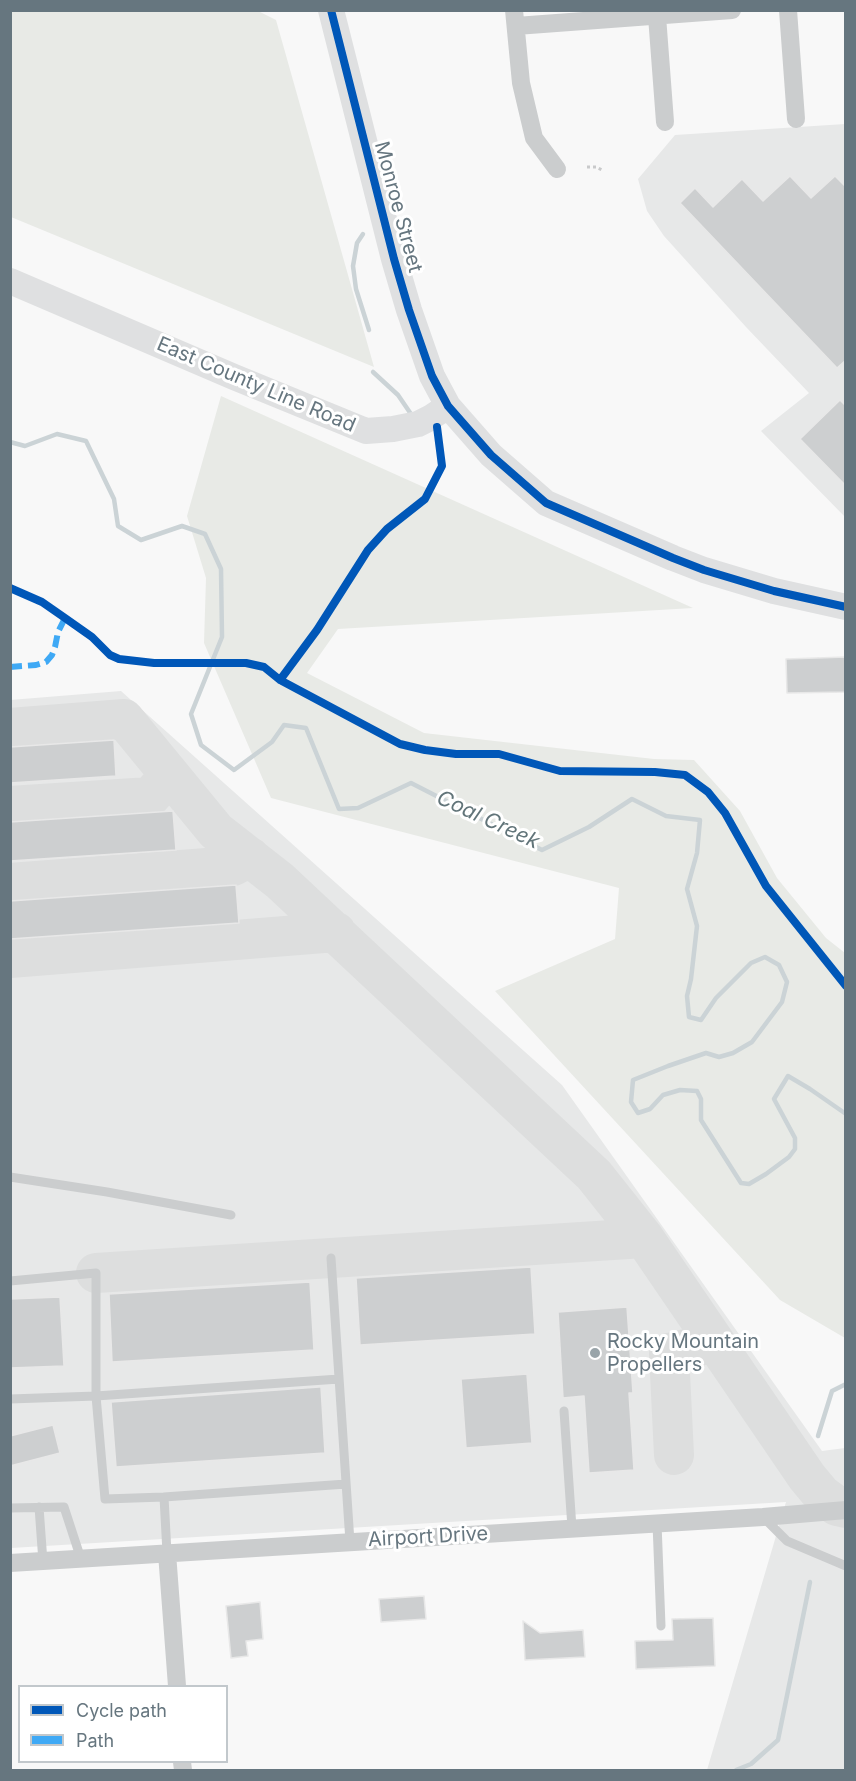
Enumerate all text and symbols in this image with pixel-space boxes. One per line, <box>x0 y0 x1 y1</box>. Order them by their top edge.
street label: Monroe Street <box>369 139 427 275</box>
street label: East County Line Road <box>153 332 359 438</box>
water label: Coal Creek <box>433 785 543 855</box>
place label: Rocky Mountain Propellers <box>607 1330 759 1377</box>
marker: Rocky Mountain Propellers <box>588 1346 602 1360</box>
street label: Airport Drive <box>367 1522 489 1552</box>
legend <box>18 1685 228 1763</box>
text: Cycle path <box>76 1700 167 1721</box>
text: Path <box>76 1730 114 1751</box>

